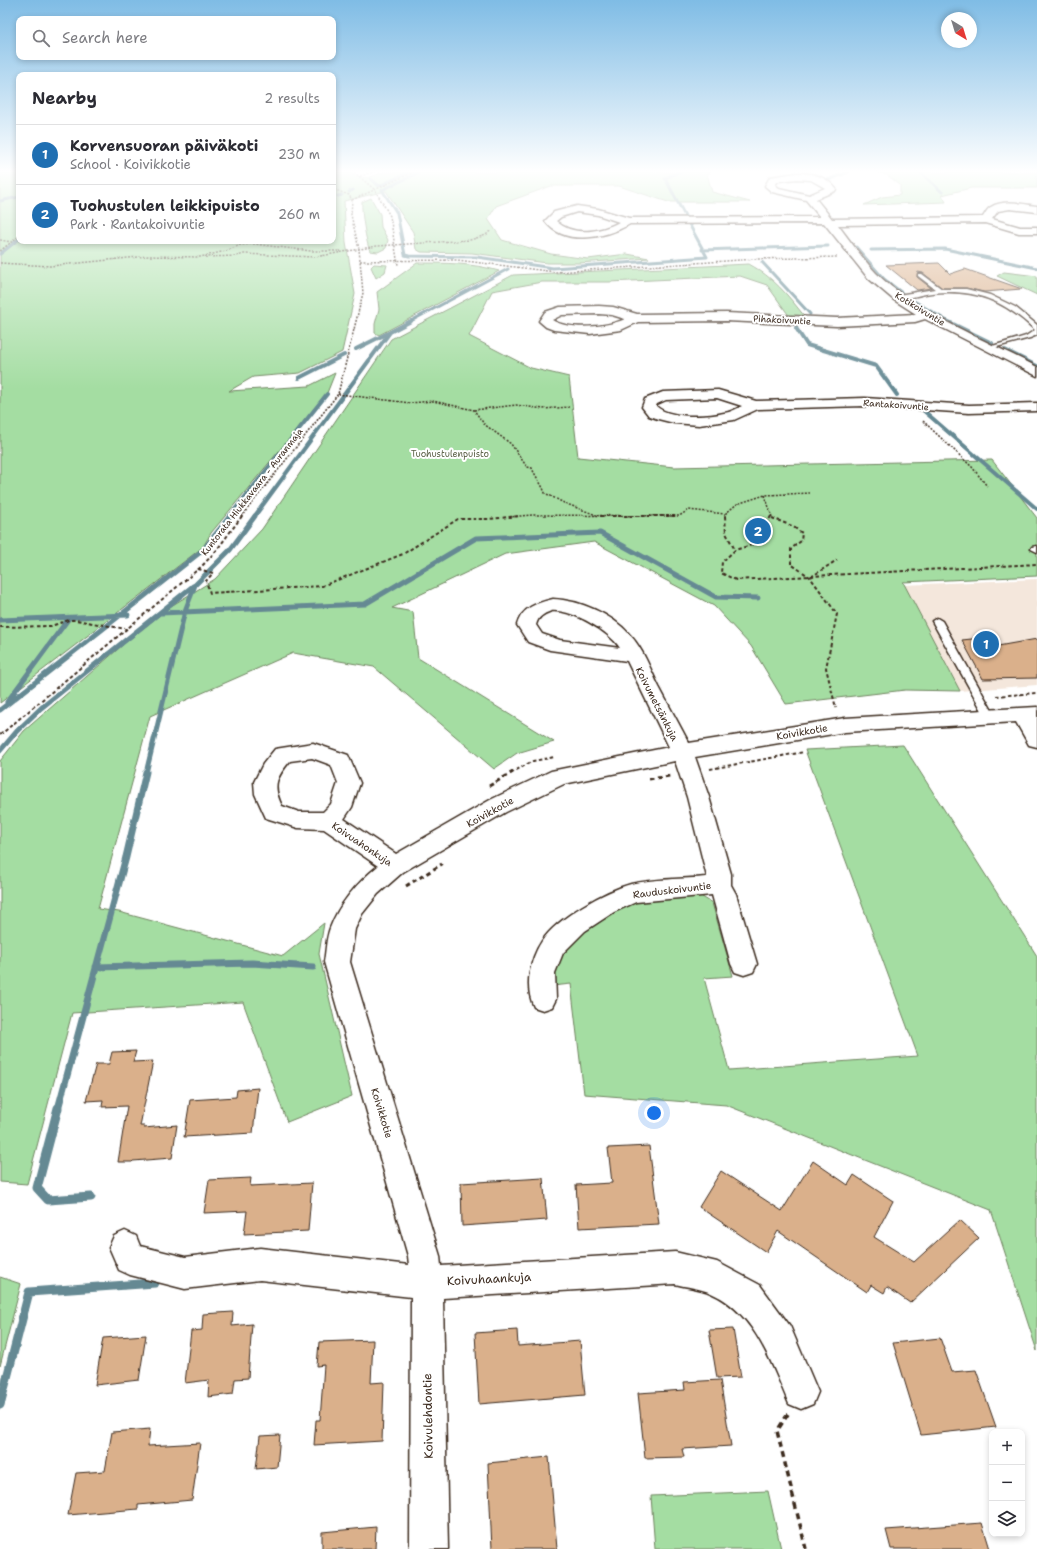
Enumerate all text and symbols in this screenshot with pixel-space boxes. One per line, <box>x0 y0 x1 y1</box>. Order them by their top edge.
north arrow <box>941 12 977 48</box>
search box <box>16 16 336 60</box>
icon: search <box>30 27 52 49</box>
text: Search here <box>62 28 148 48</box>
text: Nearby <box>32 87 97 109</box>
text: 2 results <box>264 90 320 107</box>
text: Korvensuoran päiväkoti <box>70 136 258 156</box>
text: 1 <box>42 146 48 163</box>
text: 230 m <box>278 146 320 163</box>
text: School · Koivikkotie <box>70 156 191 173</box>
text: Tuohustulen leikkipuisto <box>70 196 260 216</box>
text: 2 <box>40 206 50 223</box>
text: 260 m <box>278 206 320 223</box>
text: Park · Rantakoivuntie <box>70 216 205 233</box>
street label: Kotikoivuntie <box>893 289 947 329</box>
street label: Pihakoivuntie <box>753 312 811 328</box>
street label: Rantakoivuntie <box>863 397 929 413</box>
street label: Kuntorata Hiukkavaara - Auranmaja <box>198 425 306 558</box>
park label: Tuohustulenpuisto <box>411 448 489 460</box>
pin: 2 <box>745 516 771 546</box>
pin: 1 <box>973 629 999 659</box>
street label: Koivumetsänkuja <box>633 665 682 744</box>
street label: Koivikkotie <box>775 721 829 743</box>
street label: Koivikkotie <box>464 794 516 830</box>
street label: Koivuahonkuja <box>329 819 395 869</box>
street label: Rauduskoivuntie <box>632 879 712 901</box>
street label: Koivikkotie <box>368 1086 396 1140</box>
your location <box>644 1103 664 1123</box>
street label: Koivuhaankuja <box>446 1269 532 1289</box>
street label: Koivulehdontie <box>419 1373 437 1459</box>
map controls <box>989 1429 1025 1537</box>
button: + <box>989 1429 1025 1465</box>
button: − <box>989 1465 1025 1501</box>
button: layers <box>989 1501 1025 1537</box>

